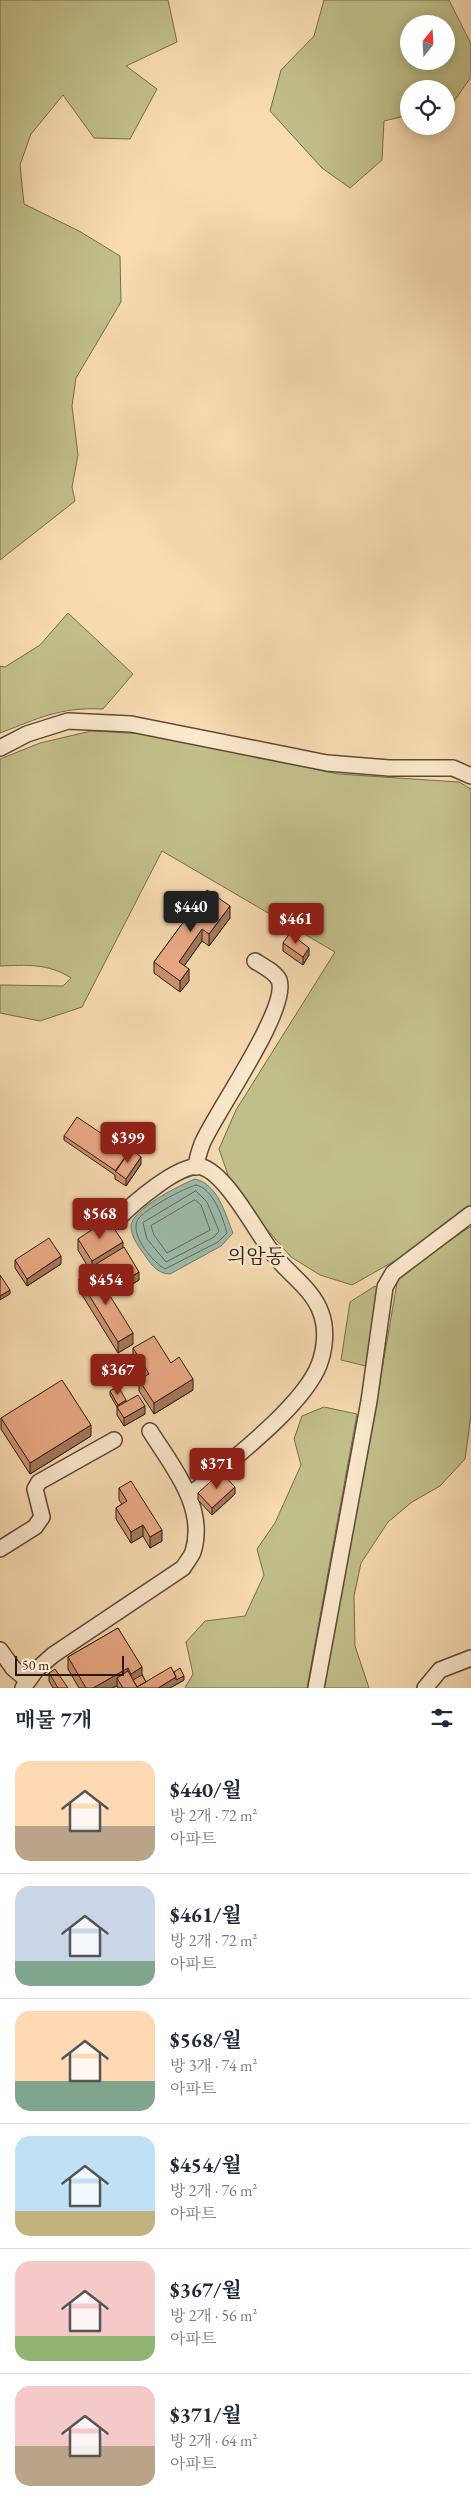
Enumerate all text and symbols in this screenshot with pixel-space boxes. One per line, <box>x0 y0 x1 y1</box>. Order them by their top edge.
north arrow <box>400 15 455 70</box>
map controls <box>400 15 455 135</box>
button: locate <box>400 80 455 135</box>
pin: $440 <box>161 890 221 933</box>
text: $440 <box>175 896 207 917</box>
pin: $461 <box>266 902 326 945</box>
text: $461 <box>280 908 312 929</box>
pin: $399 <box>98 1122 158 1164</box>
text: $399 <box>112 1127 144 1148</box>
pin: $568 <box>70 1198 130 1240</box>
text: $568 <box>84 1203 116 1224</box>
district label: 의암동 <box>227 1243 285 1269</box>
pin: $454 <box>76 1264 136 1306</box>
text: $454 <box>90 1269 122 1290</box>
pin: $367 <box>88 1354 148 1396</box>
text: $367 <box>102 1359 134 1380</box>
pin: $371 <box>187 1448 247 1490</box>
text: $371 <box>201 1453 233 1474</box>
scale bar <box>15 1653 124 1676</box>
text: 50 m <box>22 1656 49 1674</box>
icon: filters <box>428 1704 456 1732</box>
text: 매물 7개 <box>15 1706 92 1733</box>
text: $440/월 <box>170 1776 242 1803</box>
icon: home <box>55 1781 115 1841</box>
text: 방 2개 · 72 m² <box>170 1805 257 1826</box>
text: 아파트 <box>170 1828 216 1849</box>
text: $461/월 <box>170 1901 242 1928</box>
icon: home <box>55 1906 115 1966</box>
text: 방 2개 · 72 m² <box>170 1930 257 1951</box>
text: 아파트 <box>170 1953 216 1974</box>
text: $568/월 <box>170 2026 242 2053</box>
icon: home <box>55 2031 115 2091</box>
text: 방 3개 · 74 m² <box>170 2055 257 2076</box>
text: 아파트 <box>170 2078 216 2099</box>
text: $454/월 <box>170 2151 242 2178</box>
icon: home <box>55 2156 115 2216</box>
text: 방 2개 · 76 m² <box>170 2180 257 2201</box>
text: 아파트 <box>170 2203 216 2224</box>
text: $367/월 <box>170 2276 242 2303</box>
icon: home <box>55 2281 115 2341</box>
text: 방 2개 · 56 m² <box>170 2305 257 2326</box>
text: 아파트 <box>170 2328 216 2349</box>
text: $371/월 <box>170 2401 242 2428</box>
icon: home <box>55 2406 115 2466</box>
text: 방 2개 · 64 m² <box>170 2430 257 2451</box>
text: 아파트 <box>170 2453 216 2474</box>

